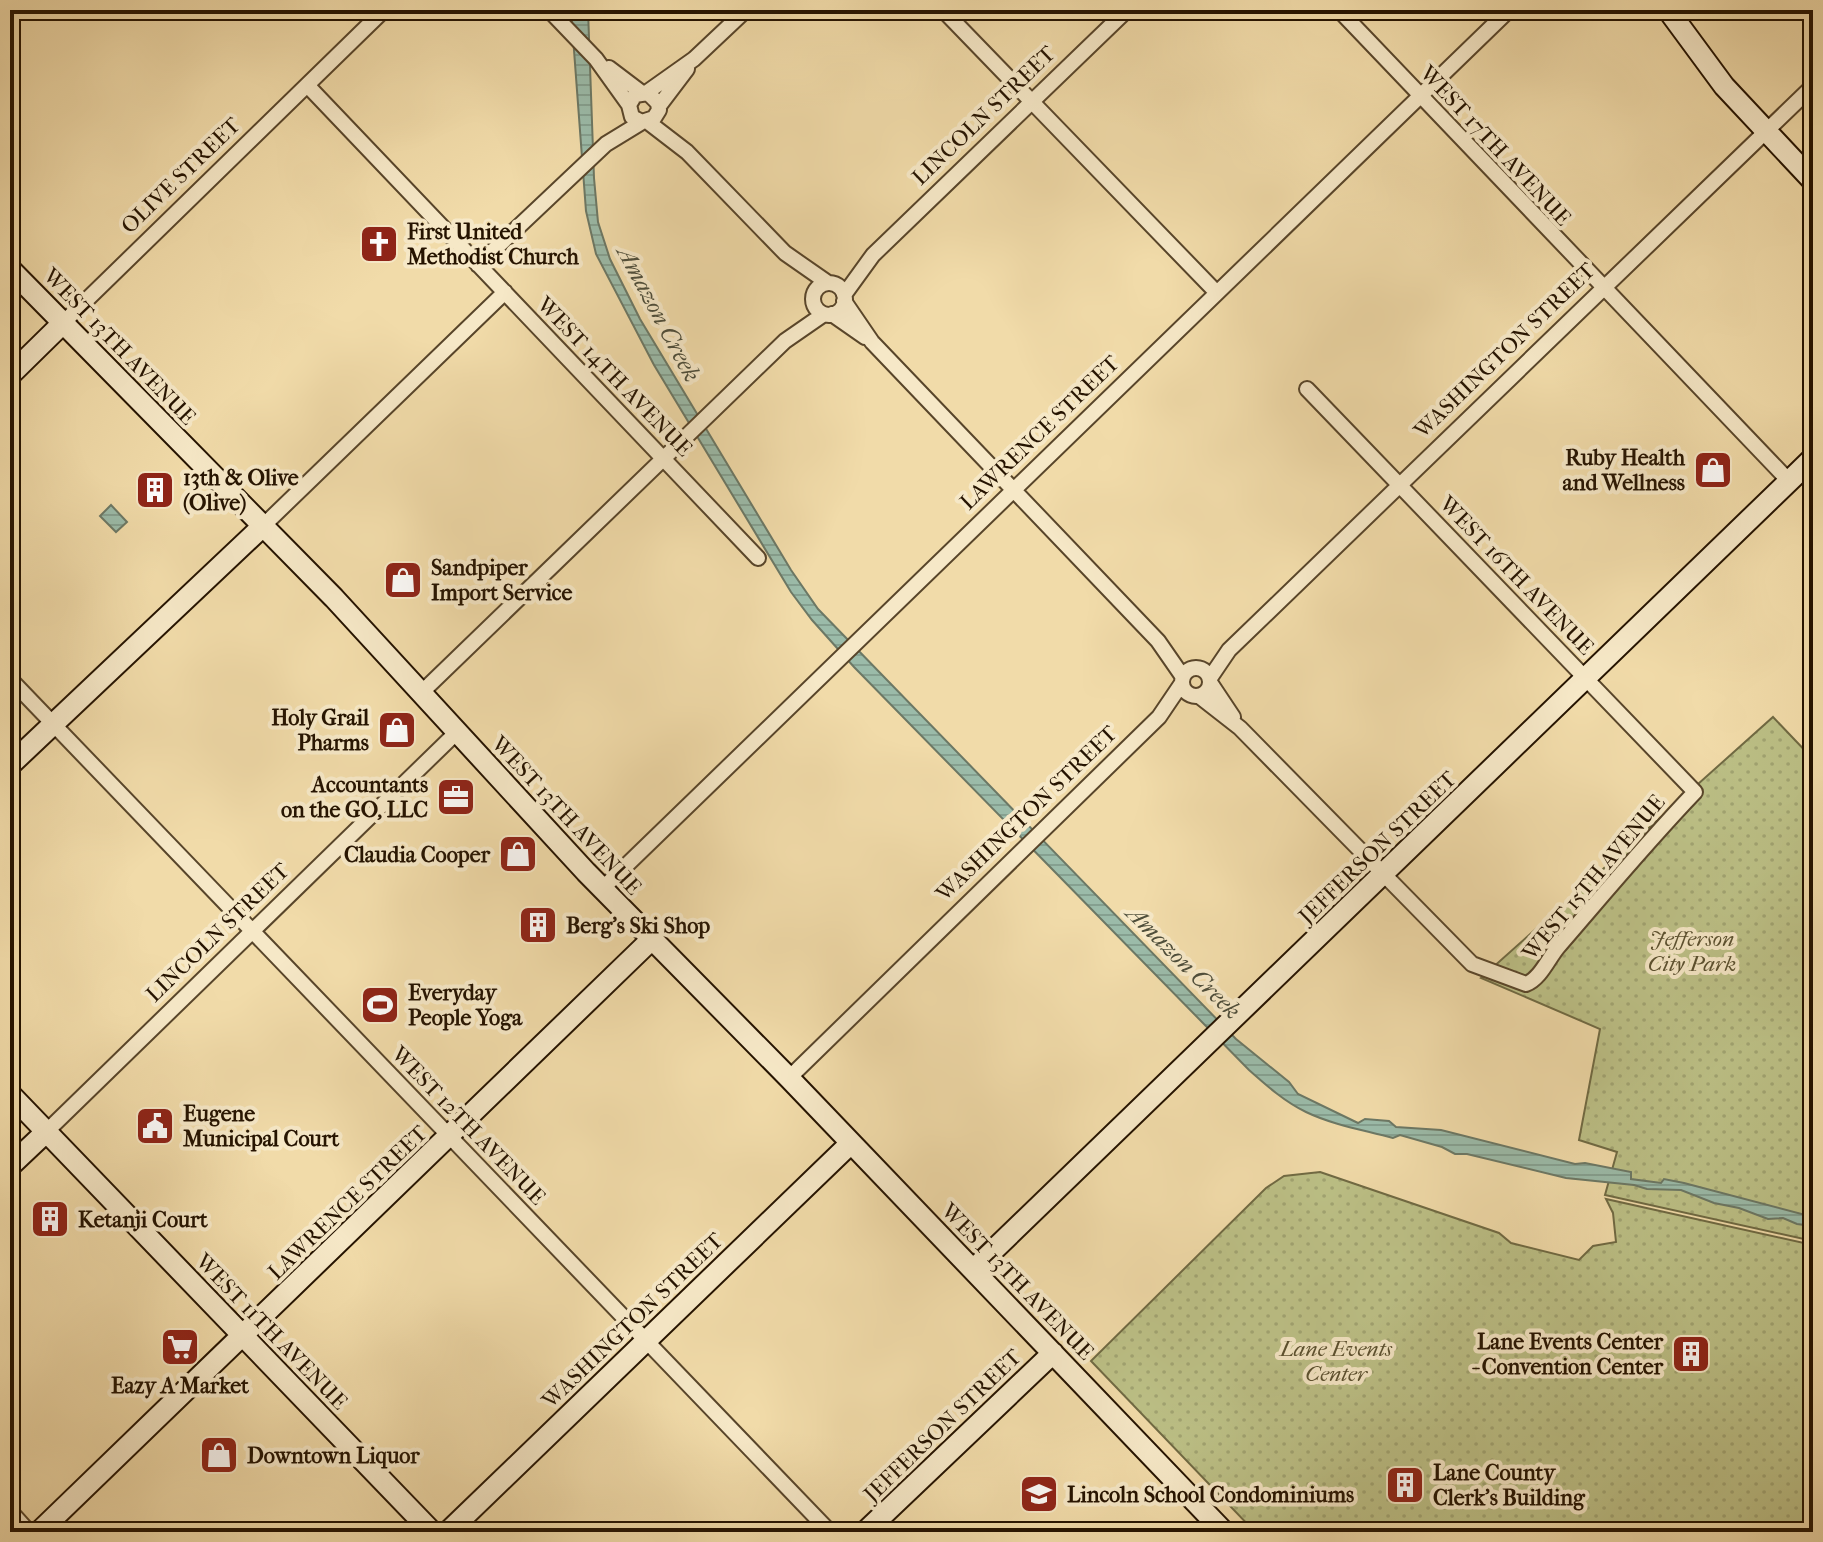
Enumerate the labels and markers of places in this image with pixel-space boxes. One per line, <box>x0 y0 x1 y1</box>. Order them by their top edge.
place label: First United Methodist Church <box>406 219 579 270</box>
church icon: First United Methodist Church <box>358 223 400 265</box>
place label: Ruby Health and Wellness <box>1563 445 1686 496</box>
shop icon: Ruby Health and Wellness <box>1692 449 1734 491</box>
place label: 13th & Olive (Olive) <box>183 465 299 516</box>
building icon: 13th & Olive (Olive) <box>134 469 176 511</box>
place label: Sandpiper Import Service <box>431 555 573 606</box>
shop icon: Sandpiper Import Service <box>382 559 424 601</box>
place label: Holy Grail Pharms <box>271 705 370 756</box>
shop icon: Holy Grail Pharms <box>376 709 418 751</box>
place label: Accountants on the GO, LLC <box>281 772 428 823</box>
office icon: Accountants on the GO, LLC <box>435 776 477 818</box>
shop icon: Claudia Cooper <box>497 833 539 875</box>
place label: Claudia Cooper <box>344 842 491 868</box>
building icon: Berg's Ski Shop <box>517 904 559 946</box>
place label: Berg's Ski Shop <box>566 913 710 939</box>
place label: Everyday People Yoga <box>408 980 523 1031</box>
sports icon: Everyday People Yoga <box>359 984 401 1026</box>
place label: Eugene Municipal Court <box>182 1101 340 1152</box>
public building icon: Eugene Municipal Court <box>134 1105 176 1147</box>
building icon: Ketanji Court <box>29 1198 71 1240</box>
place label: Ketanji Court <box>78 1207 209 1233</box>
supermarket icon: Eazy A Market <box>159 1326 201 1368</box>
place label: Lane Events Center - Convention Center <box>1471 1329 1664 1380</box>
building icon: Lane Events Center - Convention Center <box>1670 1333 1712 1375</box>
place label: Eazy A Market <box>111 1373 250 1399</box>
shop icon: Downtown Liquor <box>198 1434 240 1476</box>
place label: Downtown Liquor <box>247 1443 420 1469</box>
place label: Lane County Clerk's Building <box>1433 1460 1586 1511</box>
building icon: Lane County Clerk's Building <box>1384 1464 1426 1506</box>
school or university icon: Lincoln School Condominiums <box>1018 1473 1060 1515</box>
place label: Lincoln School Condominiums <box>1067 1482 1354 1508</box>

